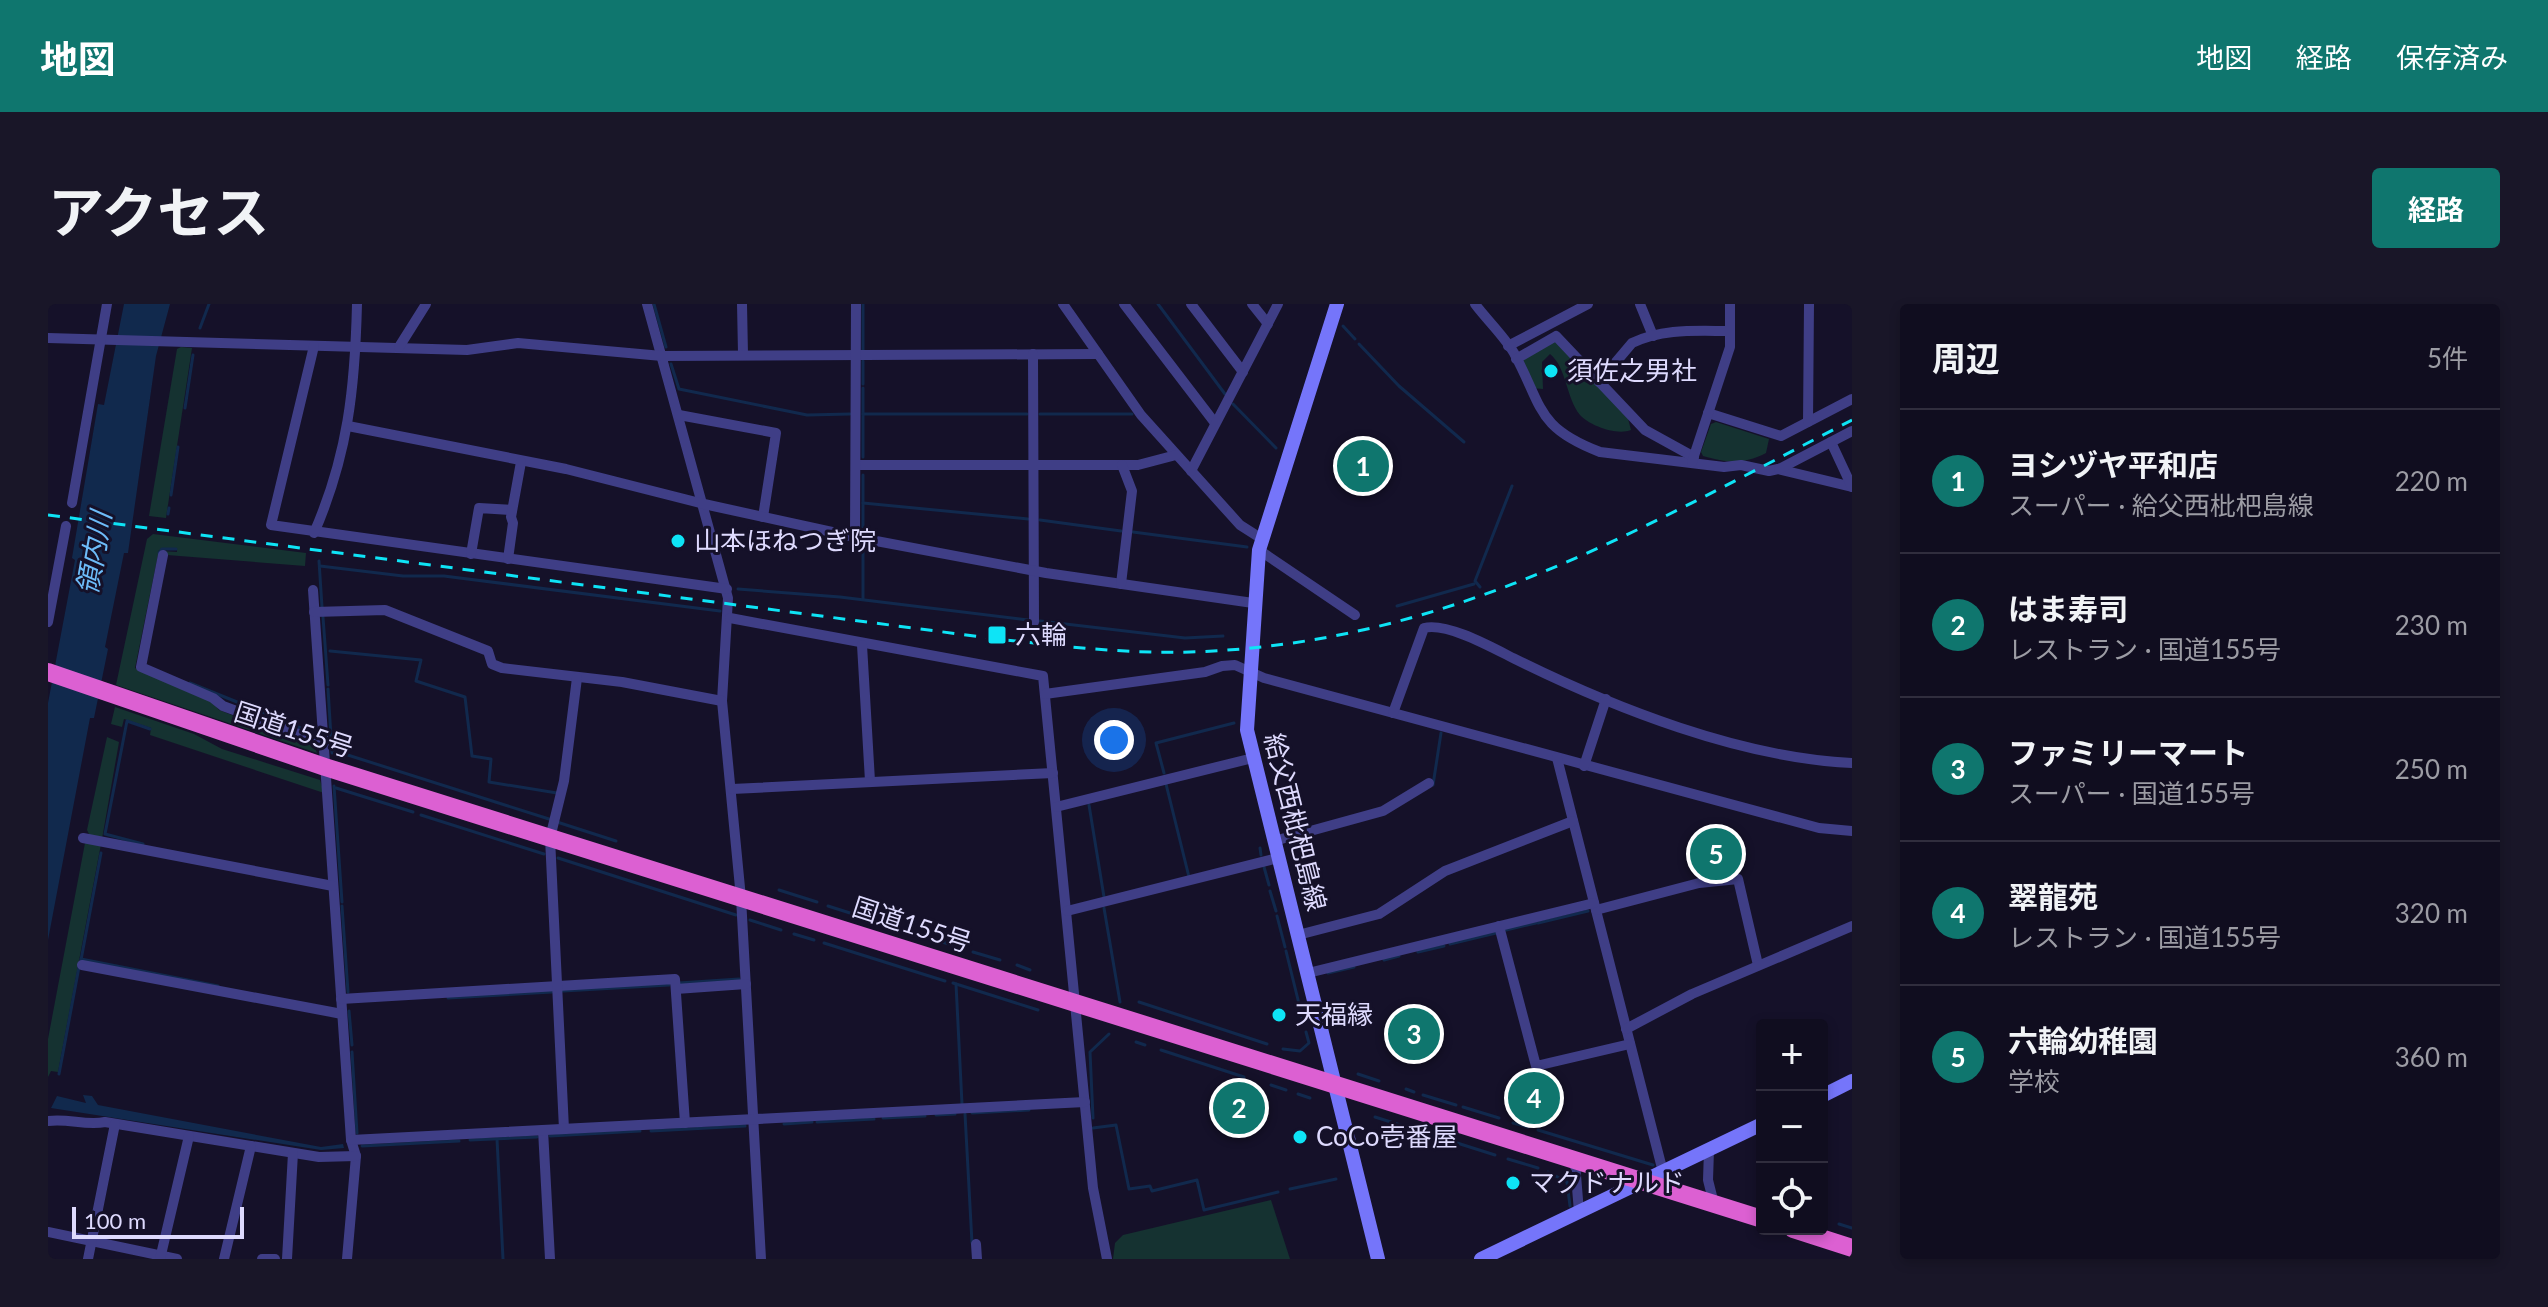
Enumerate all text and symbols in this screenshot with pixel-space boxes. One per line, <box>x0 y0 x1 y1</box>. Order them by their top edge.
text: 地図 <box>40 35 116 81</box>
text: 地図 <box>2196 40 2252 74</box>
text: 経路 <box>2296 40 2352 74</box>
text: 保存済み <box>2396 40 2508 74</box>
button: 経路 <box>2372 168 2500 248</box>
text: アクセス <box>48 178 269 245</box>
text: 周辺 <box>1932 337 2000 378</box>
text: 5件 <box>2427 342 2468 374</box>
place label: 須佐之男社 <box>1567 354 1697 386</box>
marker: 須佐之男社 <box>1542 362 1560 380</box>
pin: 1 <box>1337 436 1389 496</box>
text: ヨシヅヤ平和店 <box>2008 446 2218 482</box>
text: 1 <box>1950 465 1966 497</box>
text: 220 m <box>2395 465 2468 497</box>
text: スーパー · 給父西枇杷島線 <box>2008 489 2314 521</box>
water label: 領内川 <box>69 506 118 597</box>
place label: 山本ほねつぎ院 <box>694 524 876 556</box>
marker: 山本ほねつぎ院 <box>669 532 687 550</box>
text: はま寿司 <box>2008 590 2128 626</box>
text: 2 <box>1950 609 1966 641</box>
text: 230 m <box>2395 609 2468 641</box>
place label: 六輪 <box>1015 618 1067 650</box>
marker: 六輪 <box>986 624 1008 646</box>
text: レストラン · 国道155号 <box>2008 633 2281 665</box>
street label: 国道155号 <box>231 695 358 763</box>
your location <box>1094 720 1134 760</box>
street label: 給父西枇杷島線 <box>1258 730 1334 914</box>
text: ファミリーマート <box>2008 734 2248 770</box>
text: 3 <box>1950 753 1966 785</box>
text: 250 m <box>2395 753 2468 785</box>
text: スーパー · 国道155号 <box>2008 777 2255 809</box>
pin: 5 <box>1690 824 1742 884</box>
text: 翠龍苑 <box>2008 878 2098 914</box>
street label: 国道155号 <box>849 890 976 958</box>
text: 4 <box>1950 897 1966 929</box>
text: 320 m <box>2395 897 2468 929</box>
text: レストラン · 国道155号 <box>2008 921 2281 953</box>
place label: 天福縁 <box>1295 998 1373 1030</box>
pin: 3 <box>1388 1004 1440 1064</box>
marker: 天福縁 <box>1270 1006 1288 1024</box>
map controls <box>1756 1019 1828 1235</box>
button: + <box>1756 1019 1828 1091</box>
text: 六輪幼稚園 <box>2008 1022 2158 1058</box>
text: 5 <box>1950 1041 1966 1073</box>
text: 360 m <box>2395 1041 2468 1073</box>
text: 学校 <box>2008 1065 2060 1097</box>
pin: 4 <box>1508 1068 1560 1128</box>
pin: 2 <box>1213 1078 1265 1138</box>
button: − <box>1756 1091 1828 1163</box>
place label: CoCo壱番屋 <box>1316 1120 1458 1152</box>
marker: CoCo壱番屋 <box>1291 1128 1309 1146</box>
button: locate <box>1756 1163 1828 1235</box>
place label: マクドナルド <box>1529 1166 1685 1198</box>
marker: マクドナルド <box>1504 1174 1522 1192</box>
scale bar <box>72 1203 244 1239</box>
text: 100 m <box>84 1207 146 1234</box>

